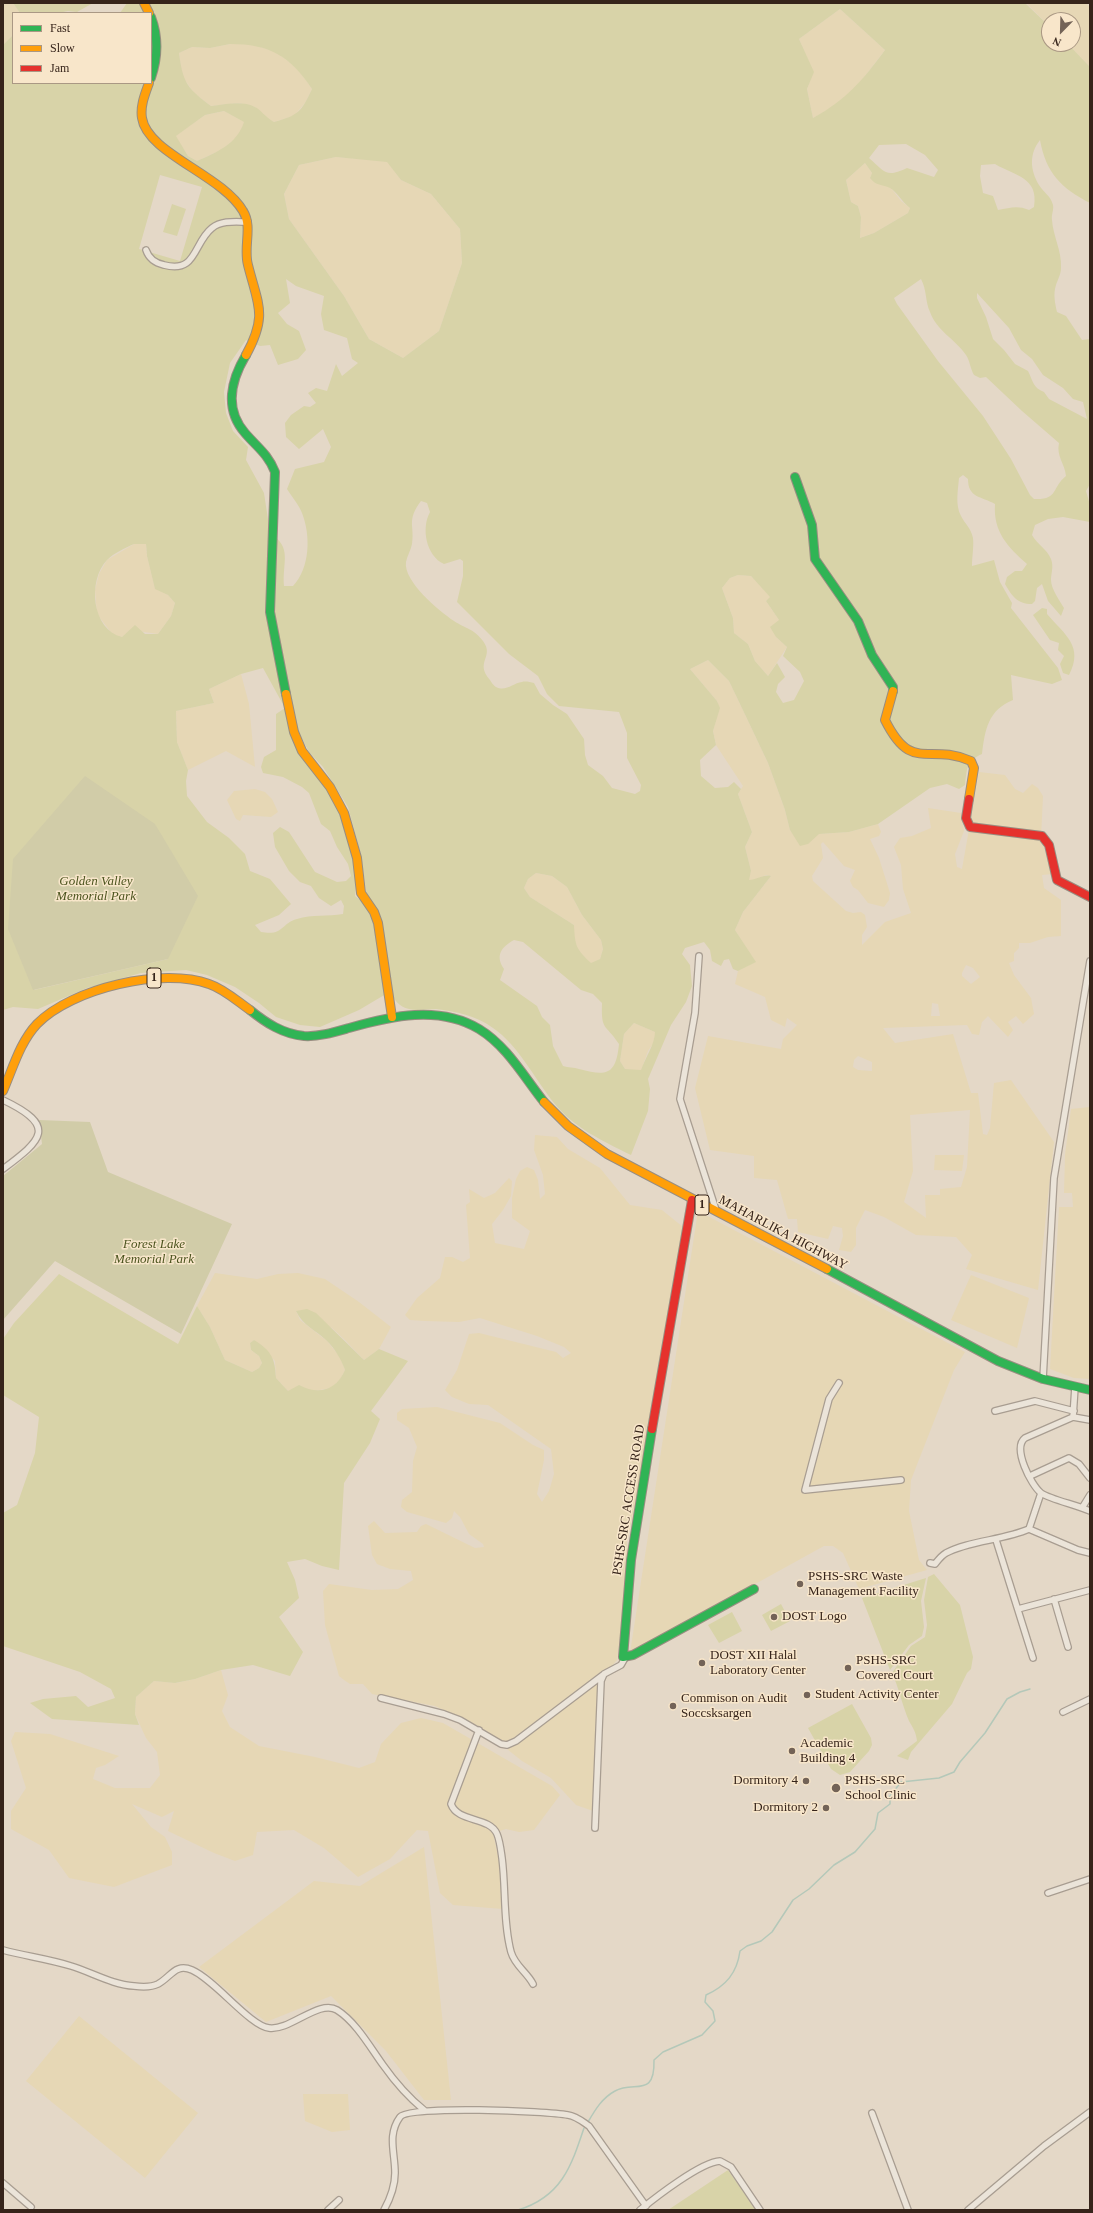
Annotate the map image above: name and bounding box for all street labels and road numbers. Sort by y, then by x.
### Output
road number: 1 [147,968,161,988]
street label: MAHARLIKA HIGHWAY [716,1192,850,1274]
road number: 1 [695,1195,709,1215]
street label: PSHS-SRC ACCESS ROAD [609,1423,649,1577]

